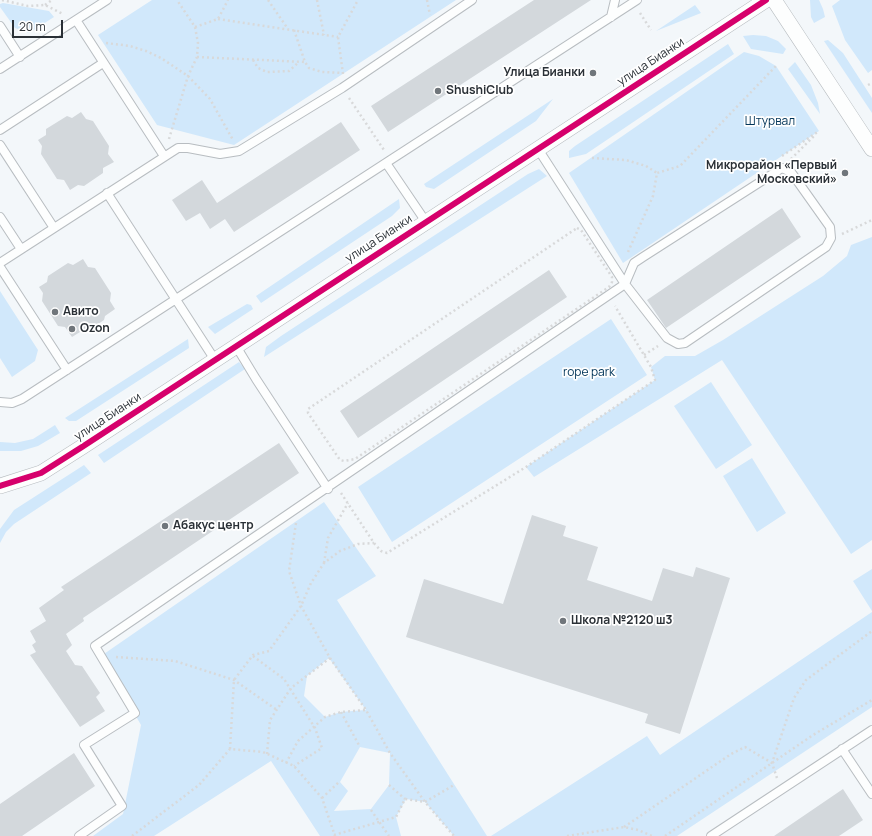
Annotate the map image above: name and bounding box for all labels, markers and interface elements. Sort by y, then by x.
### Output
scale bar [14,12,65,38]
text: 20 m [19,18,46,35]
street label: улица Бианки [615,35,687,89]
place label: Улица Бианки [504,66,585,80]
marker: Улица Бианки [588,68,598,78]
place label: ShushiClub [446,84,513,98]
marker: ShushiClub [433,86,443,96]
park label: Штурвал [745,115,795,129]
place label: Микрорайон «Первый Московский» [706,159,837,187]
marker: Микрорайон «Первый Московский» [840,168,850,178]
street label: улица Бианки [343,212,415,266]
place label: Авито [63,305,99,319]
marker: Авито [50,307,60,317]
place label: Ozon [80,322,110,336]
marker: Ozon [67,324,77,334]
park label: rope park [563,366,615,380]
street label: улица Бианки [72,390,144,444]
place label: Абакус центр [173,519,254,533]
marker: Абакус центр [160,521,170,531]
place label: Школа №2120 ш3 [571,614,673,628]
marker: Школа №2120 ш3 [558,616,568,626]

